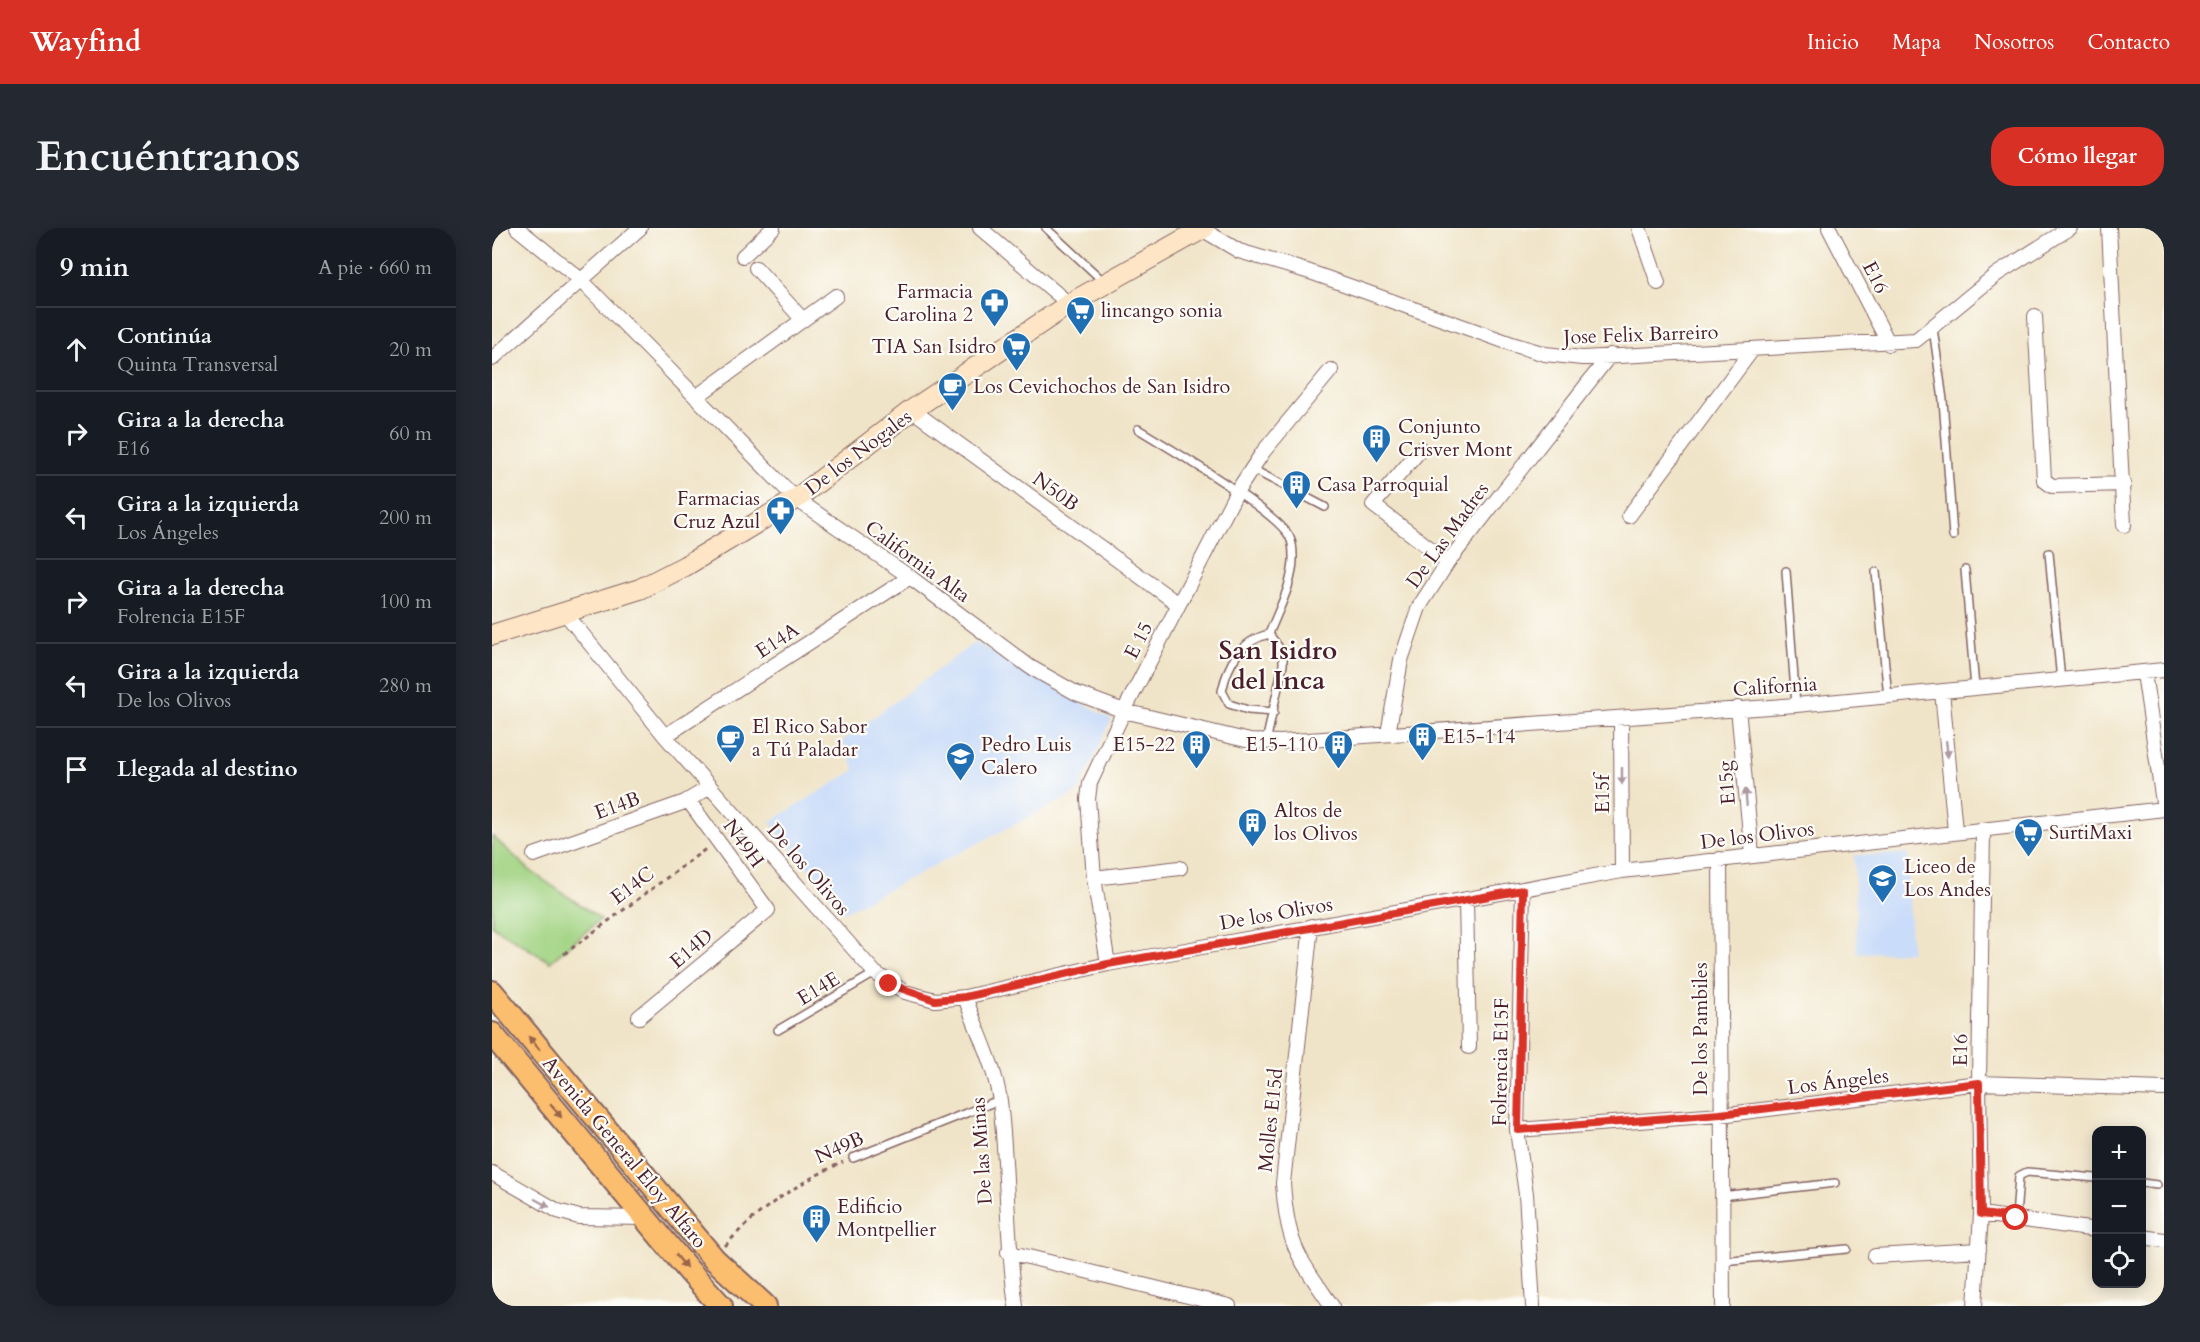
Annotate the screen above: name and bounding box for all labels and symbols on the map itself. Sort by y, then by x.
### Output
street label: E16 [1856,256,1895,298]
place label: Farmacia Carolina 2 [885,278,973,328]
pharmacy icon: Farmacia Carolina 2 [978,286,1010,328]
supermarket icon: lincango sonia [1064,294,1096,336]
place label: lincango sonia [1101,297,1223,324]
street label: Jose Felix Barreiro [1560,318,1719,351]
supermarket icon: TIA San Isidro [1001,330,1033,372]
place label: TIA San Isidro [872,333,996,360]
cafe icon: Los Cevichochos de San Isidro [936,370,968,412]
place label: Los Cevichochos de San Isidro [973,373,1231,400]
street label: De los Nogales [799,403,917,501]
place label: Conjunto Crisver Mont [1398,413,1513,463]
building icon: Conjunto Crisver Mont [1361,422,1393,464]
street label: N50B [1027,465,1084,517]
building icon: Casa Parroquial [1280,468,1312,510]
place label: Casa Parroquial [1317,471,1449,498]
street label: De Las Madres [1400,477,1495,594]
place label: Farmacias Cruz Azul [673,485,760,535]
pharmacy icon: Farmacias Cruz Azul [765,494,797,536]
street label: California Alta [860,514,976,609]
street label: E14A [750,616,805,665]
street label: E 15 [1118,617,1159,663]
district label: San Isidro del Inca [1219,633,1337,698]
street label: California [1732,670,1818,703]
place label: El Rico Sabor a Tú Paladar [752,713,868,763]
building icon: E15-114 [1406,720,1438,762]
cafe icon: El Rico Sabor a Tú Paladar [715,722,747,764]
place label: E15-114 [1443,723,1515,750]
building icon: E15-22 [1180,728,1212,770]
building icon: E15-110 [1323,728,1355,770]
place label: Pedro Luis Calero [981,731,1071,781]
place label: E15-22 [1113,731,1175,758]
place label: E15-110 [1246,731,1318,758]
school or university icon: Pedro Luis Calero [944,740,976,782]
one-way arrow [1942,740,1952,759]
street label: E15g [1711,759,1742,806]
one-way arrow [1617,767,1627,786]
street label: E15f [1589,772,1616,813]
street label: E14B [591,785,644,826]
one-way arrow [1741,787,1751,806]
place label: Altos de los Olivos [1274,797,1358,847]
building icon: Altos de los Olivos [1237,806,1269,848]
street label: N49H [717,813,771,873]
street label: De los Olivos [1699,815,1815,856]
supermarket icon: SurtiMaxi [2012,816,2044,858]
street label: De los Olivos [761,817,856,921]
place label: SurtiMaxi [2049,819,2133,846]
place label: Liceo de Los Andes [1904,853,1991,903]
street label: E14C [605,860,660,911]
school or university icon: Liceo de Los Andes [1867,862,1899,904]
street label: De los Olivos [1217,890,1335,937]
street label: E14D [664,922,719,975]
street label: De los Pambiles [1687,962,1714,1096]
street label: E14E [792,965,845,1012]
route end [875,970,901,996]
street label: Folrencia E15F [1486,998,1515,1126]
street label: E16 [1947,1033,1974,1067]
one-way arrow [528,1036,541,1051]
street label: Avenida General Eloy Alfaro [536,1050,713,1254]
street label: Los Ángeles [1786,1062,1890,1101]
street label: Molles E15d [1252,1066,1289,1173]
street label: De las Minas [964,1096,999,1206]
one-way arrow [550,1103,563,1119]
street label: N49B [810,1125,868,1170]
place label: Edificio Montpellier [837,1193,937,1243]
one-way arrow [534,1198,551,1208]
building icon: Edificio Montpellier [800,1202,832,1244]
route start [2002,1204,2028,1230]
one-way arrow [674,1253,687,1269]

